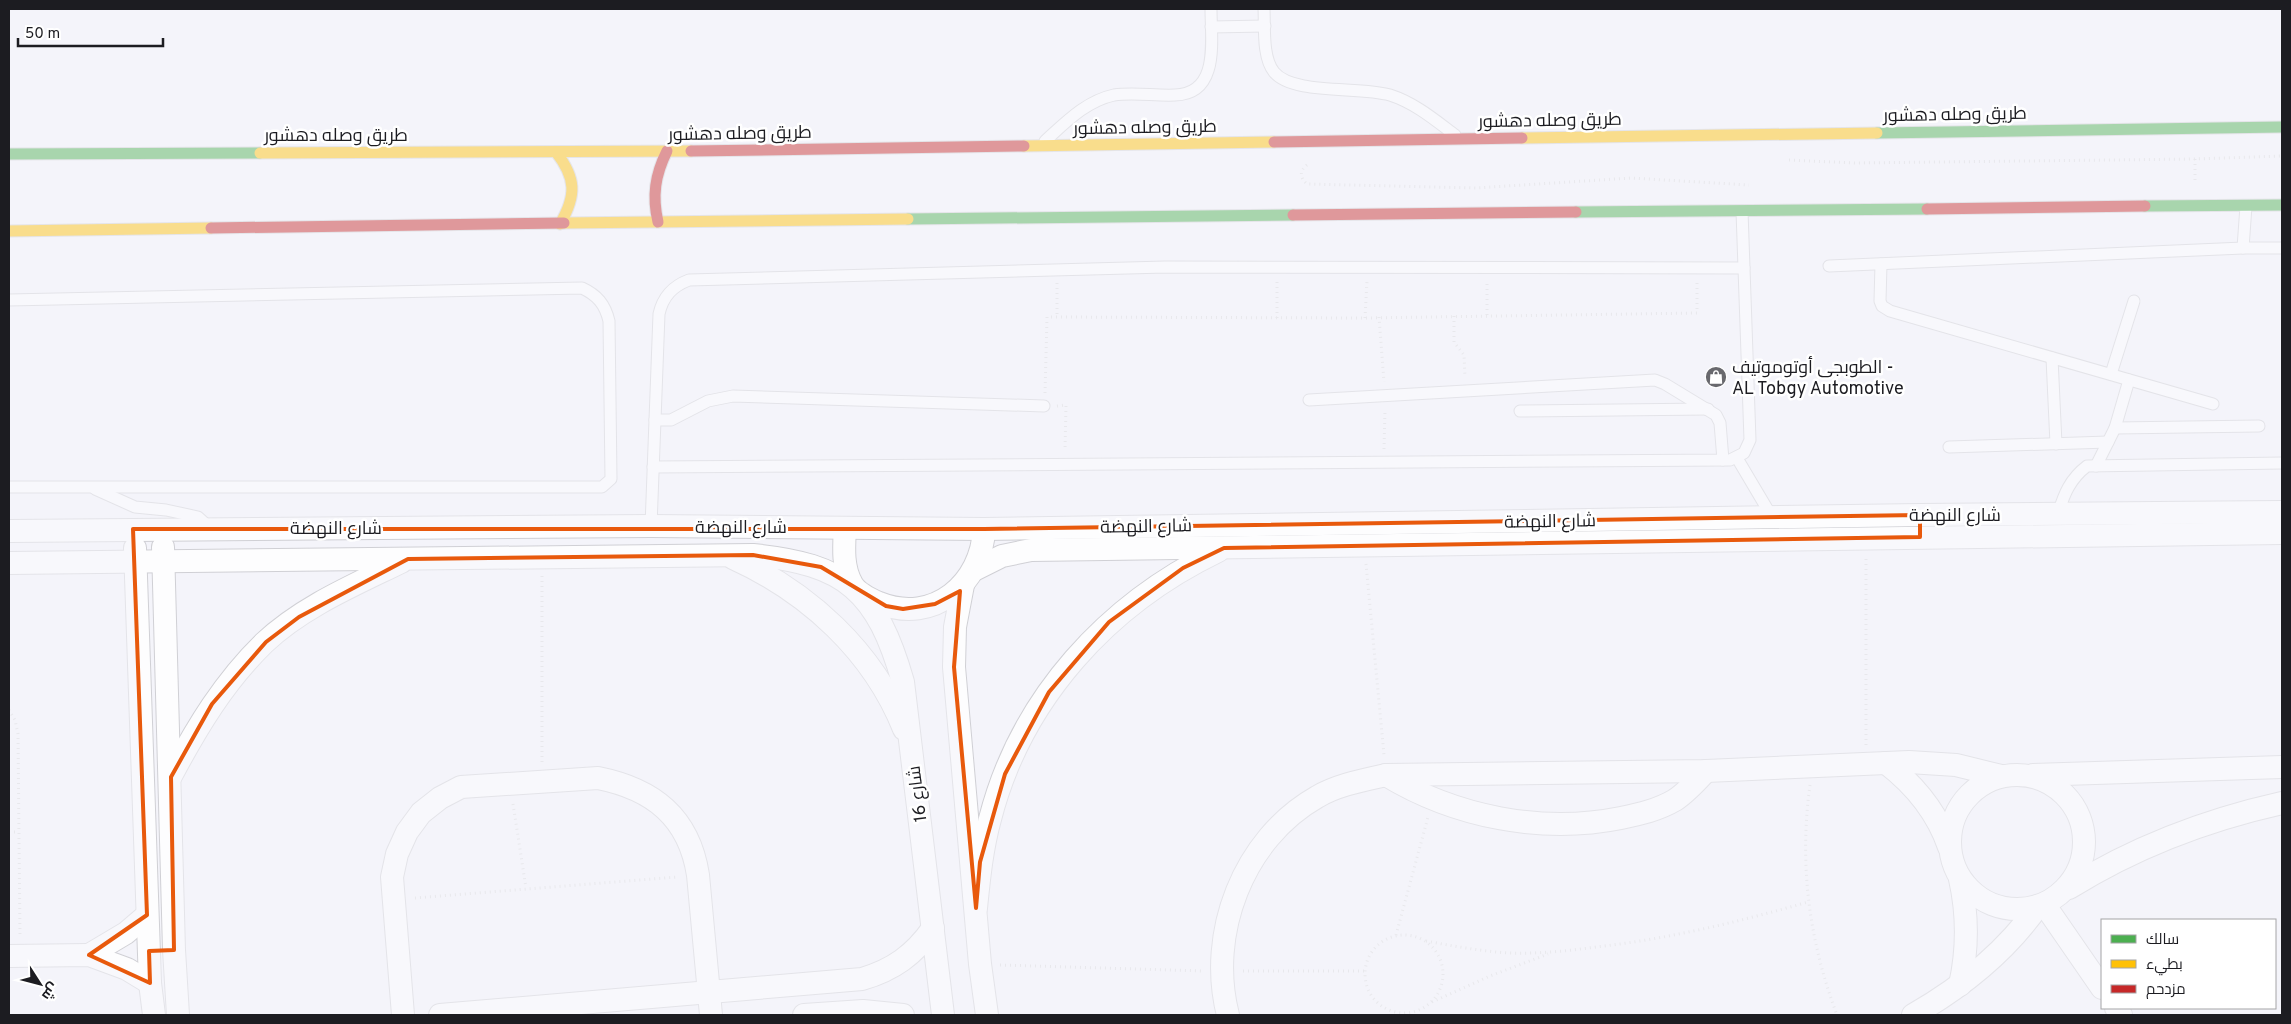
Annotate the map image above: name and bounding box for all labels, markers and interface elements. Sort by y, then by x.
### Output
scale bar [18,15,162,47]
text: 50 m [25,25,60,44]
street label: طريق وصله دهشور [1882,103,2027,128]
street label: طريق وصله دهشور [1477,109,1622,134]
street label: طريق وصله دهشور [1072,116,1217,141]
street label: طريق وصله دهشور [667,122,812,147]
street label: طريق وصله دهشور [263,125,408,148]
place label: الطوبجى أوتوموتيف - AL Tobgy Automotive [1732,356,1904,401]
shop icon: الطوبجى أوتوموتيف - AL Tobgy Automotive [1704,365,1728,389]
street label: شارع النهضة [1909,505,2001,528]
street label: شارع النهضة [1504,510,1596,535]
street label: شارع النهضة [1100,515,1192,540]
street label: شارع النهضة [695,517,787,540]
street label: شارع النهضة [290,518,382,541]
street label: شارع 16 [904,764,933,823]
legend [2101,919,2276,1009]
text: سالك [2146,931,2179,950]
text: بطيء [2146,956,2183,976]
north arrow [15,959,65,1009]
text: ش [37,978,62,1004]
text: مزدحم [2146,981,2186,1000]

